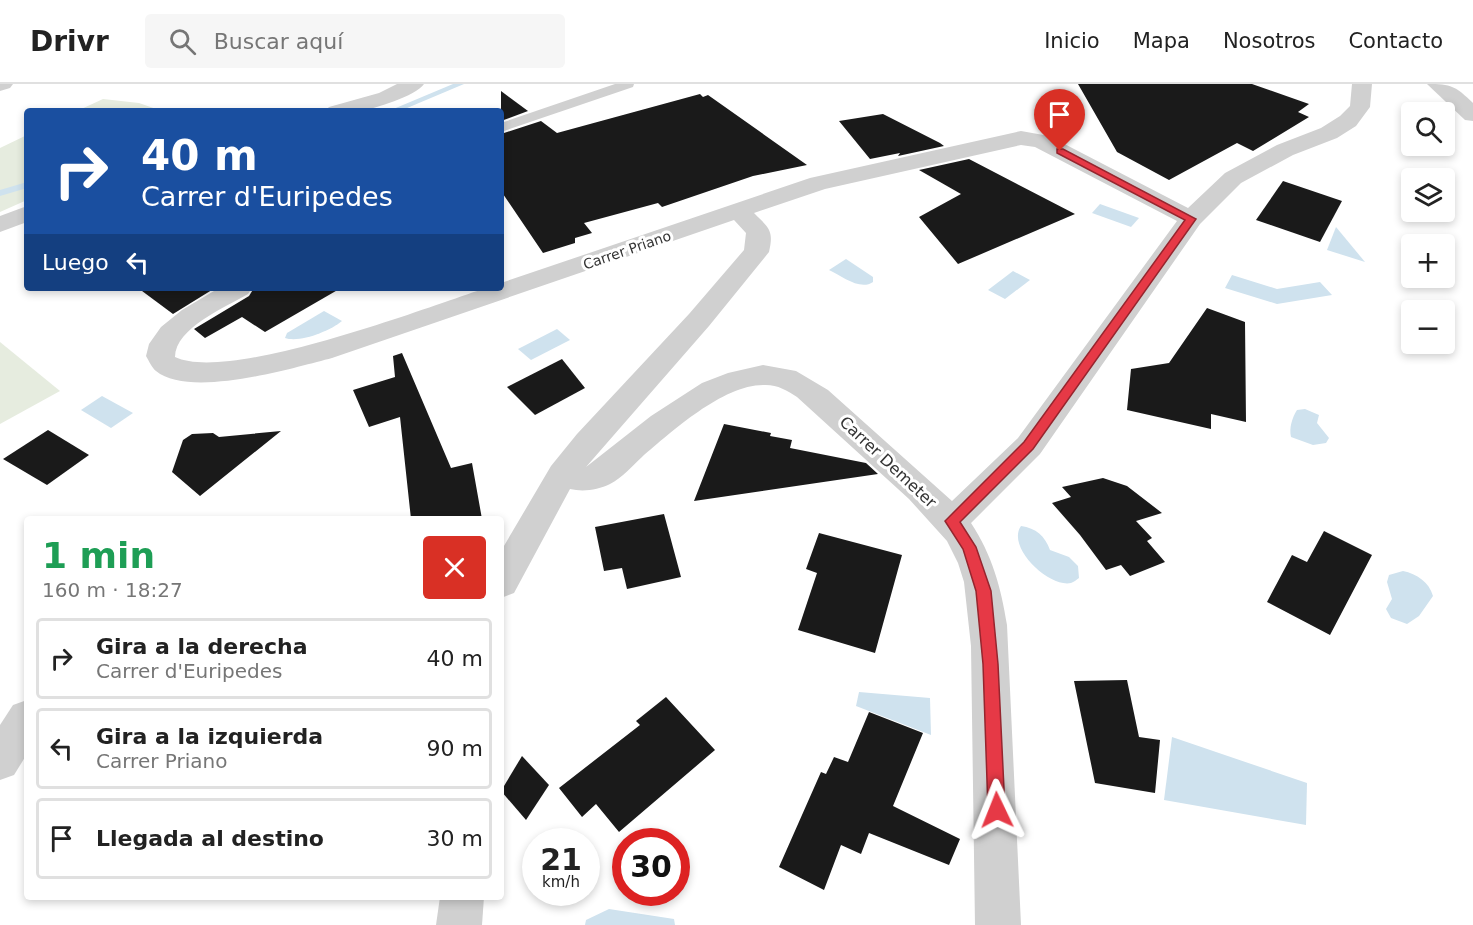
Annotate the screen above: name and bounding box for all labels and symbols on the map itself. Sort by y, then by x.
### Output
pin [1034,89,1085,151]
street label: Carrer Priano [581,227,673,273]
street label: Carrer Demeter [836,412,941,512]
position arrow [965,778,1029,842]
speed limit sign: 30 [612,828,690,906]

